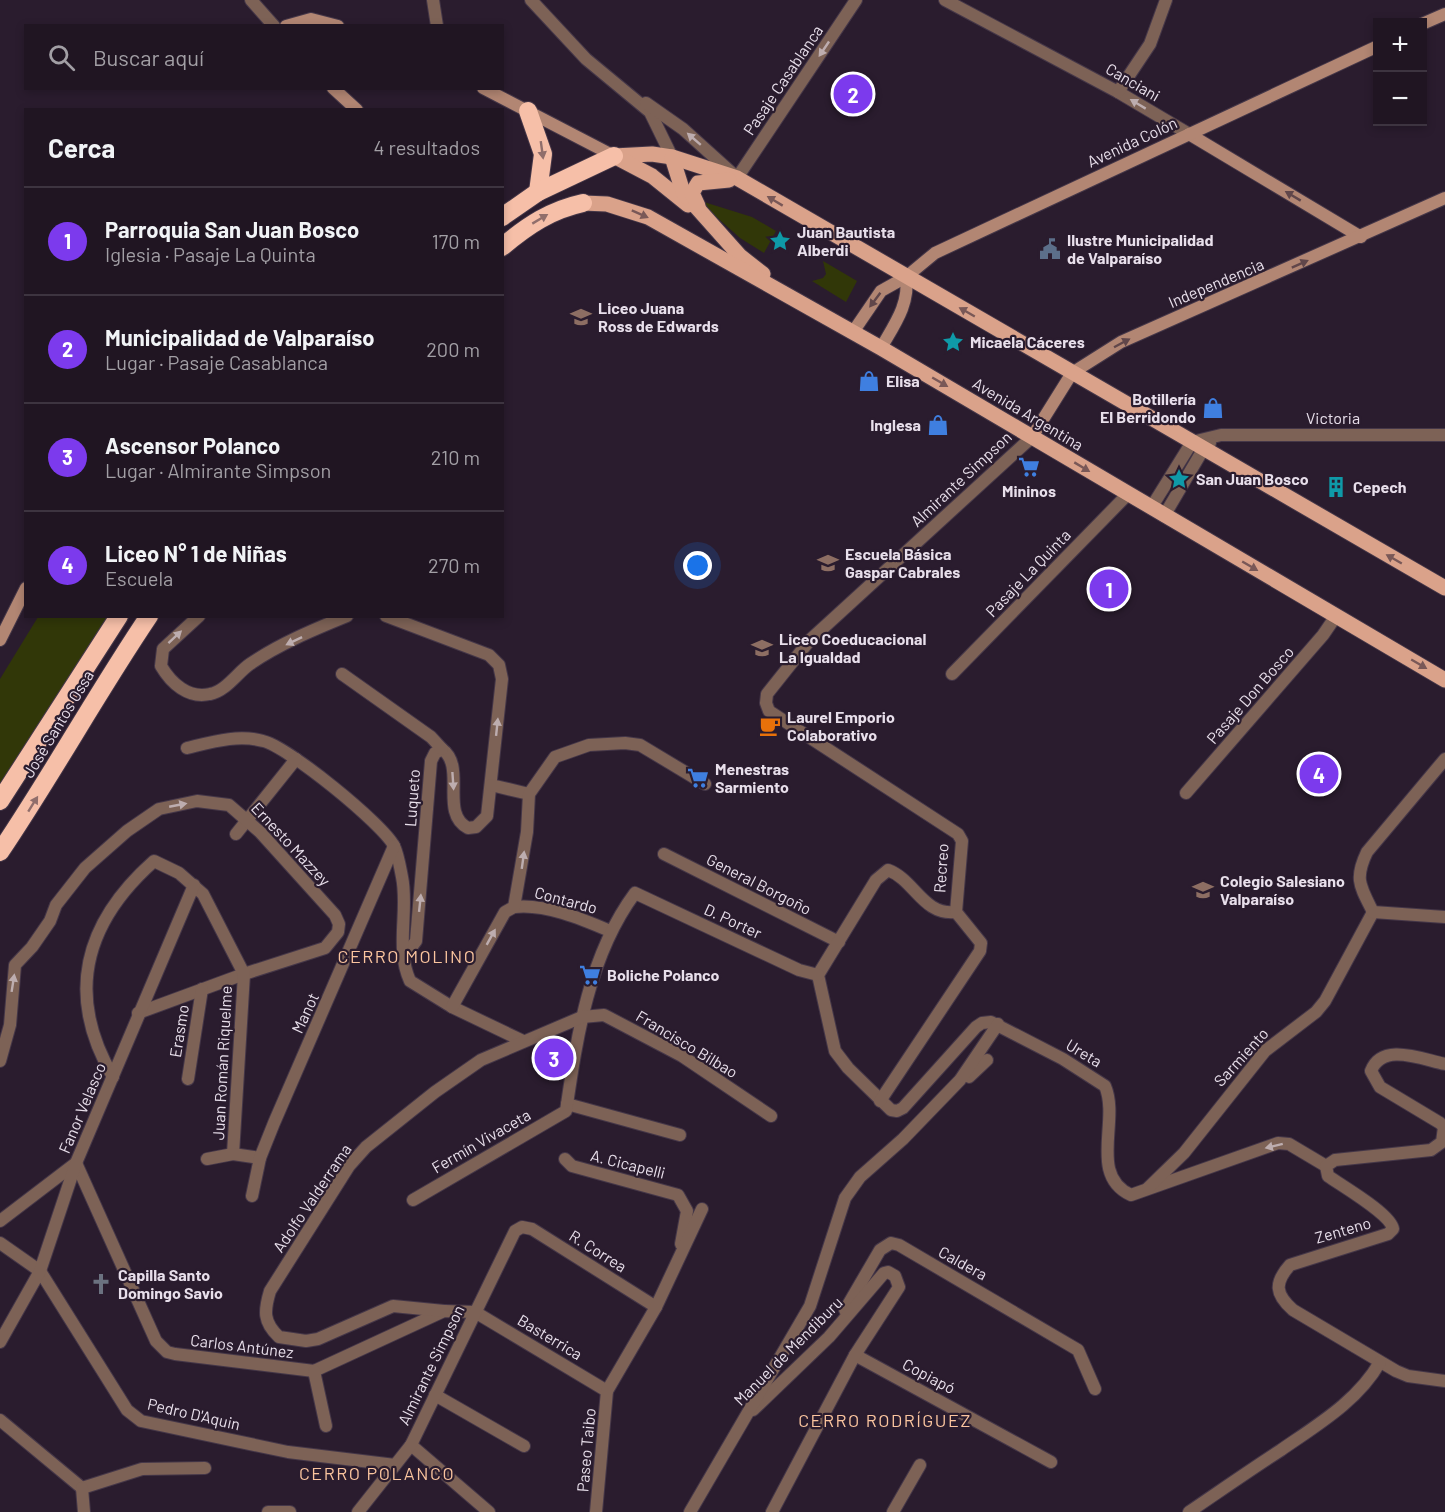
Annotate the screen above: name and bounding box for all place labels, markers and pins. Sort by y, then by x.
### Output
pin: 2 [834,72,872,116]
place label: Juan Bautista Alberdi [797,222,895,259]
place icon: Juan Bautista Alberdi [768,229,792,253]
place label: Ilustre Municipalidad de Valparaíso [1067,230,1214,267]
public building icon: Ilustre Municipalidad de Valparaíso [1038,237,1062,261]
place label: Liceo Juana Ross de Edwards [598,298,719,335]
school or university icon: Liceo Juana Ross de Edwards [569,305,593,329]
place icon: Micaela Cáceres [941,330,965,354]
place label: Micaela Cáceres [970,332,1085,351]
shop icon: Elisa [857,369,881,393]
place label: Elisa [886,371,920,390]
place label: Botillería El Berridondo [1100,389,1196,426]
shop icon: Botillería El Berridondo [1201,396,1225,420]
shop icon: Inglesa [926,413,950,437]
place label: Inglesa [870,415,921,434]
supermarket icon: Mininos [1017,455,1041,479]
place icon: San Juan Bosco [1167,467,1191,491]
place label: San Juan Bosco [1196,469,1309,488]
building icon: Cepech [1324,475,1348,499]
place label: Cepech [1353,477,1407,496]
place label: Mininos [1002,481,1056,500]
place label: Escuela Básica Gaspar Cabrales [845,544,960,581]
school or university icon: Escuela Básica Gaspar Cabrales [816,551,840,575]
pin: 1 [1090,566,1128,612]
place label: Liceo Coeducacional La Igualdad [779,629,927,666]
school or university icon: Liceo Coeducacional La Igualdad [750,636,774,660]
place label: Laurel Emporio Colaborativo [787,707,895,744]
cafe icon: Laurel Emporio Colaborativo [758,714,782,738]
pin: 4 [1300,752,1338,796]
place label: Menestras Sarmiento [715,759,789,796]
supermarket icon: Menestras Sarmiento [686,766,710,790]
place label: Colegio Salesiano Valparaíso [1220,871,1345,908]
school or university icon: Colegio Salesiano Valparaíso [1191,878,1215,902]
supermarket icon: Boliche Polanco [578,963,602,987]
place label: Boliche Polanco [607,965,720,984]
pin: 3 [534,1036,574,1080]
place label: Capilla Santo Domingo Savio [118,1265,223,1302]
church icon: Capilla Santo Domingo Savio [89,1272,113,1296]

